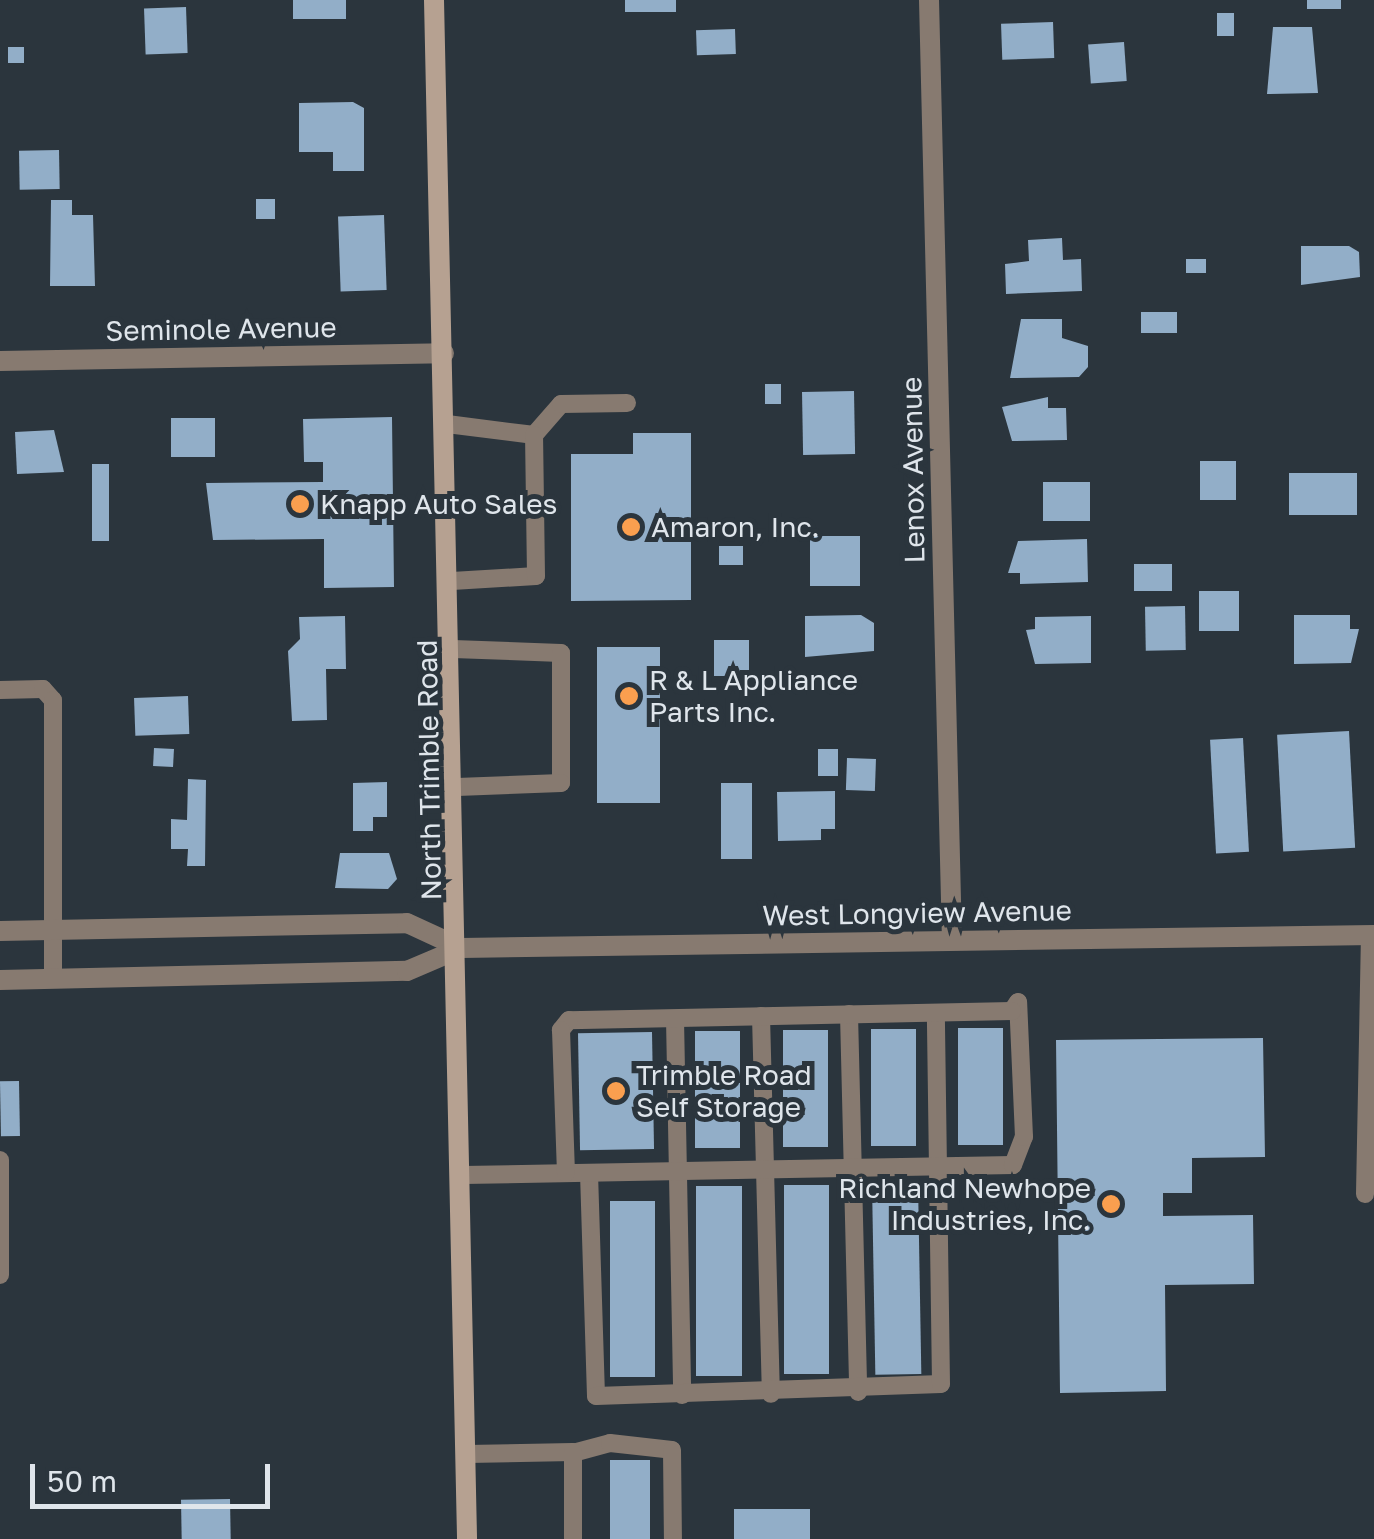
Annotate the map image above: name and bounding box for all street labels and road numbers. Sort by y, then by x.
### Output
street label: Seminole Avenue [105,310,337,348]
street label: Lenox Avenue [895,376,931,564]
street label: North Trimble Road [410,639,448,901]
street label: West Longview Avenue [762,894,1072,932]

